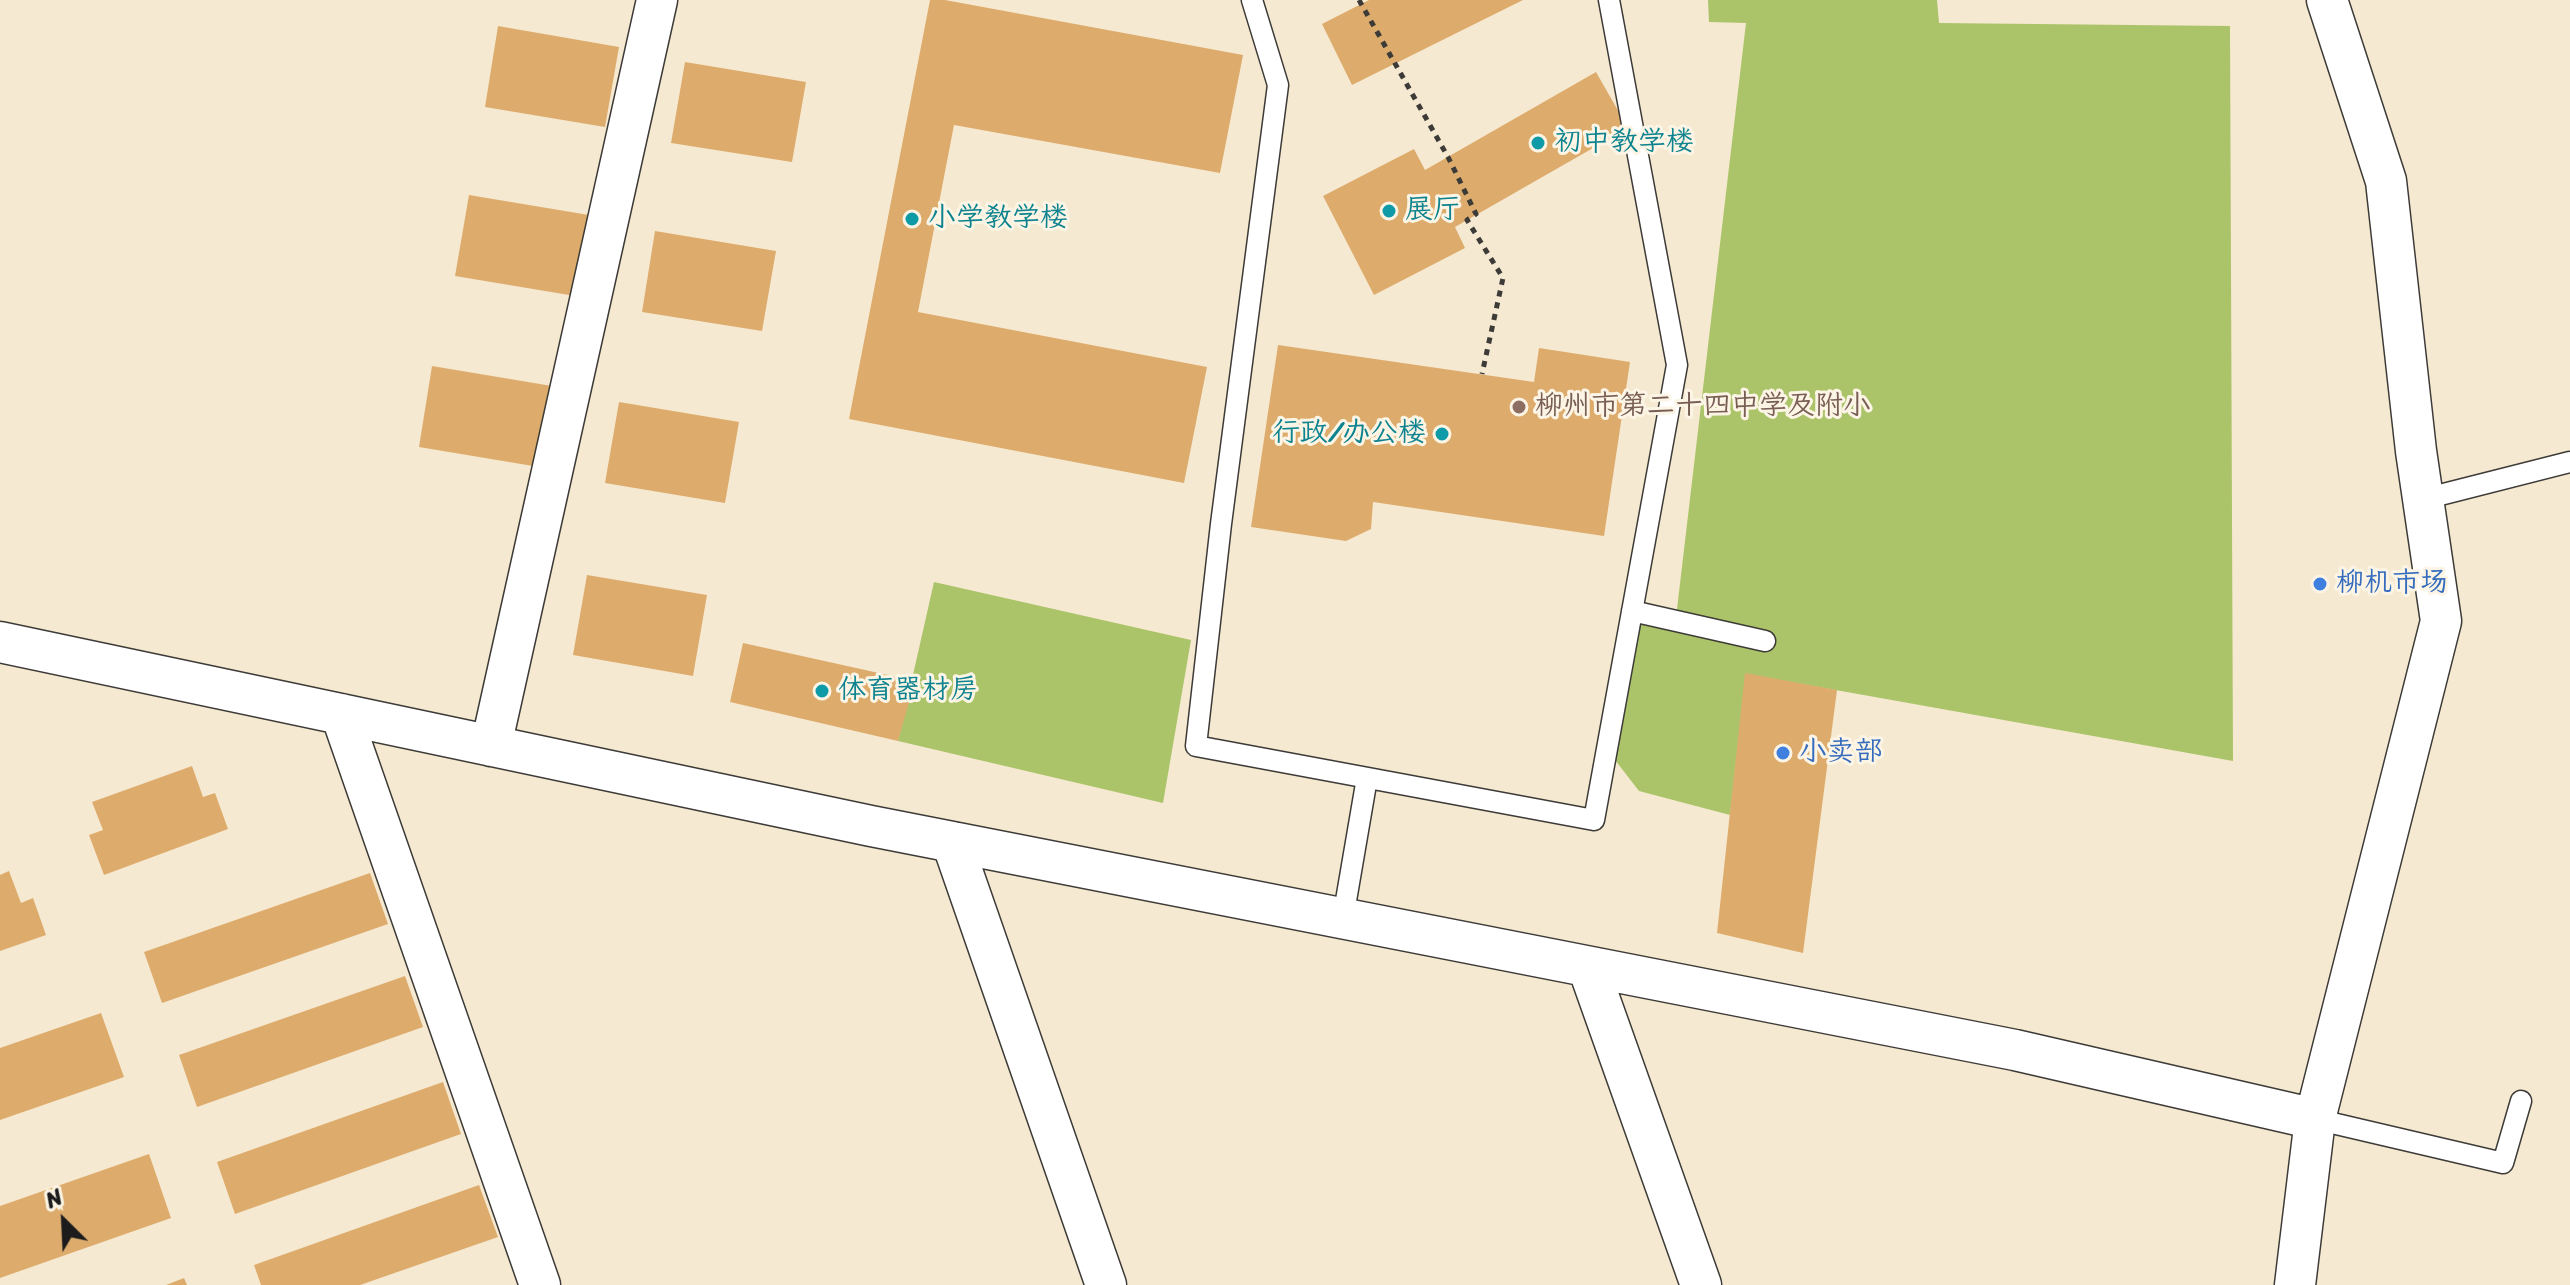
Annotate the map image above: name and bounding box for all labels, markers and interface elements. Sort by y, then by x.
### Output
place label: 初中教学楼 [1554,126,1694,160]
marker: 初中教学楼 [1529,134,1547,152]
place label: 展厅 [1405,194,1461,228]
place label: 小学教学楼 [928,202,1068,236]
marker: 展厅 [1380,202,1398,220]
marker: 小学教学楼 [903,210,921,228]
place label: 柳州市第二十四中学及附小 [1535,390,1871,424]
marker: 柳州市第二十四中学及附小 [1510,398,1528,416]
place label: 行政/办公楼 [1272,417,1426,451]
marker: 行政/办公楼 [1433,425,1451,443]
place label: 柳机市场 [2336,567,2448,601]
marker: 柳机市场 [2311,575,2329,593]
place label: 体育器材房 [838,674,978,708]
marker: 体育器材房 [813,682,831,700]
place label: 小卖部 [1799,736,1883,770]
marker: 小卖部 [1774,744,1792,762]
text: N [39,1178,69,1220]
north arrow [24,1181,104,1261]

